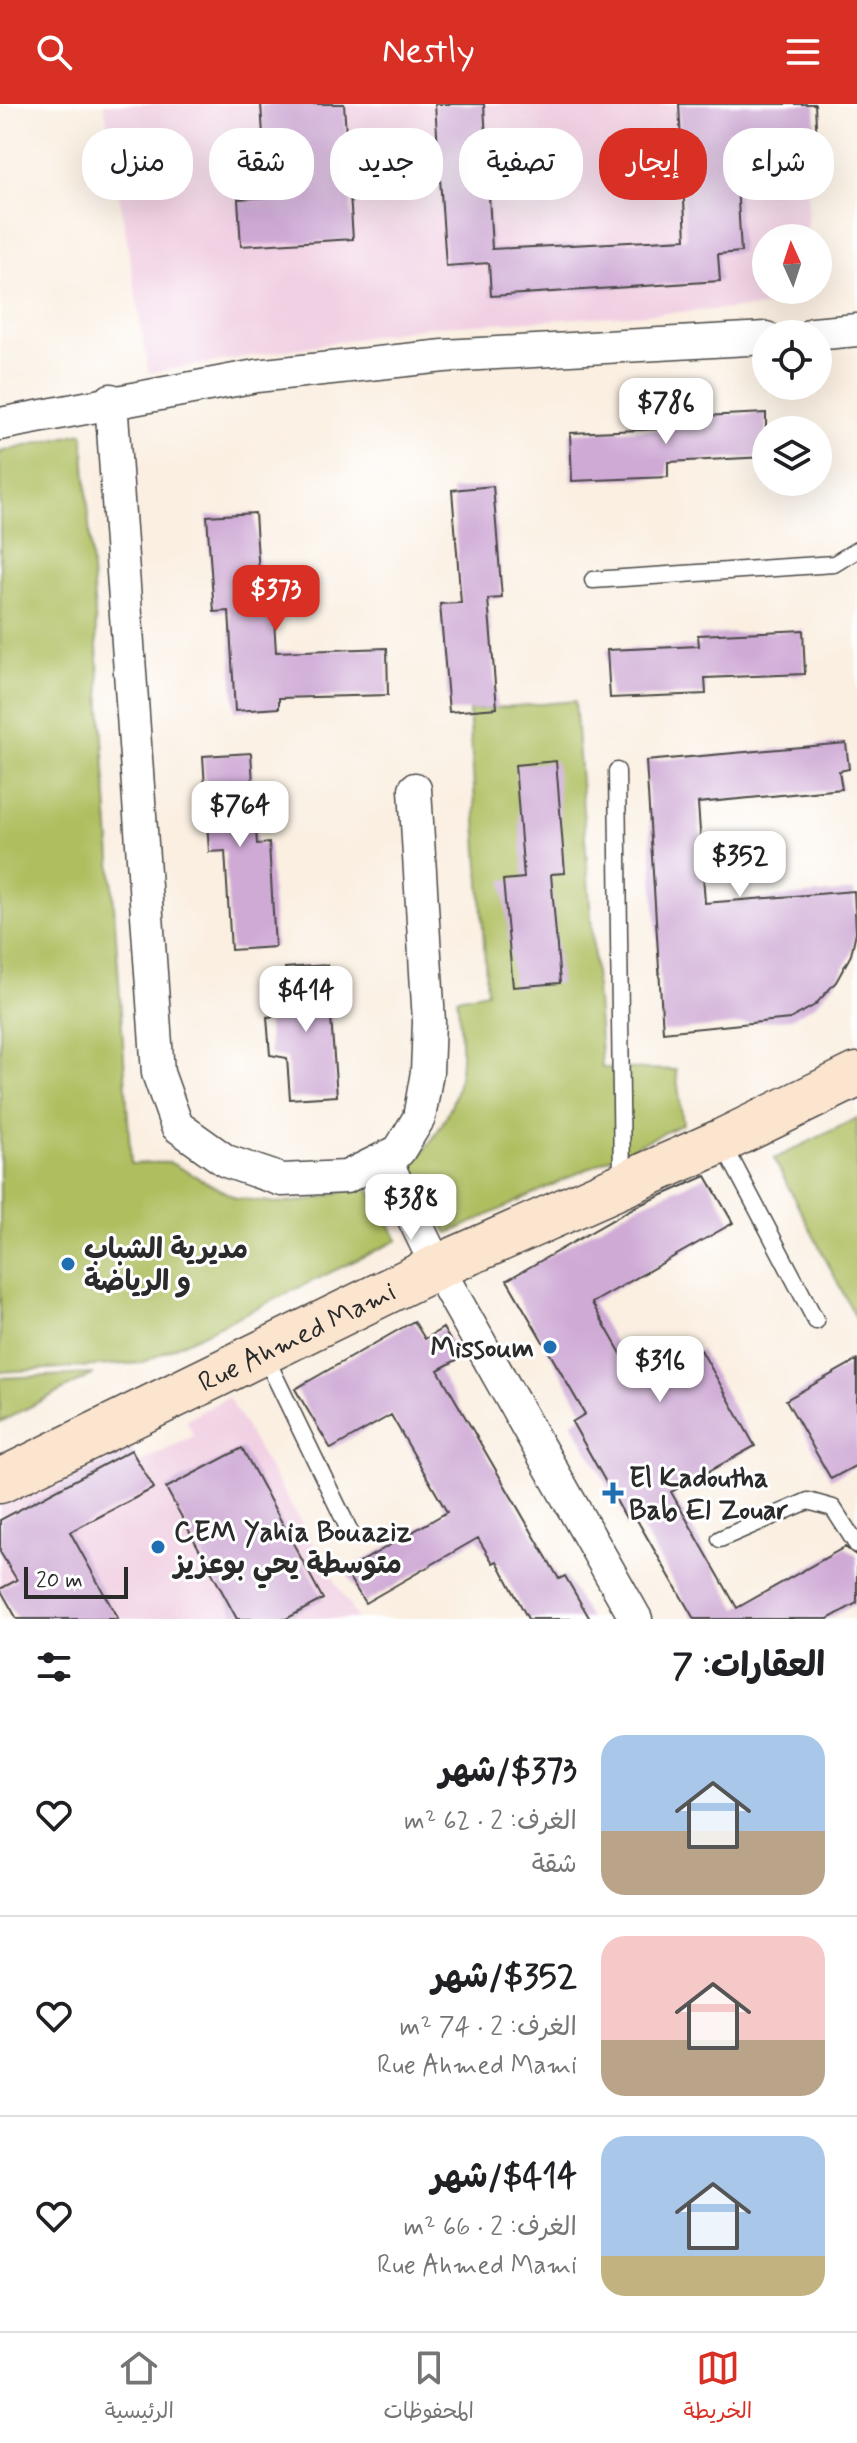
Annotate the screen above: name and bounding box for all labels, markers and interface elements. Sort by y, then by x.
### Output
text: Nestly [382,29,475,76]
icon: search [32,30,76,74]
icon: menu [781,30,825,74]
chip: منزل [82,128,193,200]
chip: شقة [209,128,314,200]
chip: جديد [330,128,443,200]
chip: تصفية [459,128,583,200]
chip: إيجار [599,128,707,200]
chip: شراء [723,128,834,200]
north arrow [752,224,832,304]
map controls [752,224,832,496]
button: locate [752,320,832,400]
pin: $786 [619,378,713,446]
text: $786 [637,387,695,421]
button: layers [752,416,832,496]
pin: $373 [229,565,323,633]
text: $373 [251,574,301,608]
pin: $764 [193,781,287,849]
text: $764 [210,790,270,824]
pin: $352 [693,831,787,899]
text: $352 [712,840,768,874]
pin: $414 [259,966,353,1034]
text: $414 [278,975,334,1009]
pin: $388 [364,1174,458,1242]
text: $388 [383,1183,439,1217]
place label: مديرية الشباب و الرياضة [84,1232,248,1301]
marker: مديرية الشباب و الرياضة [59,1255,77,1273]
street label: Rue Ahmed Mami [193,1274,402,1402]
place label: Missoum [430,1331,534,1368]
pin: $316 [613,1336,707,1404]
marker: Missoum [541,1338,559,1356]
text: $316 [635,1345,685,1379]
place label: El Kadoutha Bab El Zouar [629,1461,788,1530]
marker: El Kadoutha Bab El Zouar [604,1484,622,1502]
place label: CEM Yahia Bouaziz متوسطة يحي بوعزيز [171,1515,412,1589]
marker: CEM Yahia Bouaziz متوسطة يحي بوعزيز [149,1538,167,1556]
scale bar [24,1563,128,1599]
text: 20 m [36,1567,83,1595]
text: العقارات: 7 [672,1644,825,1689]
icon: filters [32,1645,76,1689]
text: $373/شهر [439,1749,577,1794]
icon: home [665,1767,761,1863]
icon: heart [32,1793,76,1837]
text: الغرف: 2 · 62 m² [404,1805,577,1839]
text: شقة [532,1848,577,1882]
text: $352/شهر [432,1955,577,2000]
icon: home [665,1968,761,2064]
icon: heart [32,1994,76,2038]
text: الغرف: 2 · 74 m² [400,2011,577,2045]
text: Rue Ahmed Mami [377,2049,577,2083]
text: $414/شهر [431,2155,577,2200]
icon: home [665,2168,761,2264]
icon: heart [32,2194,76,2238]
text: الغرف: 2 · 66 m² [403,2211,577,2245]
text: Rue Ahmed Mami [377,2249,577,2283]
tab: الرئيسية [105,2346,174,2430]
tab: المحفوظات [383,2346,474,2430]
tab: الخريطة [684,2346,752,2430]

